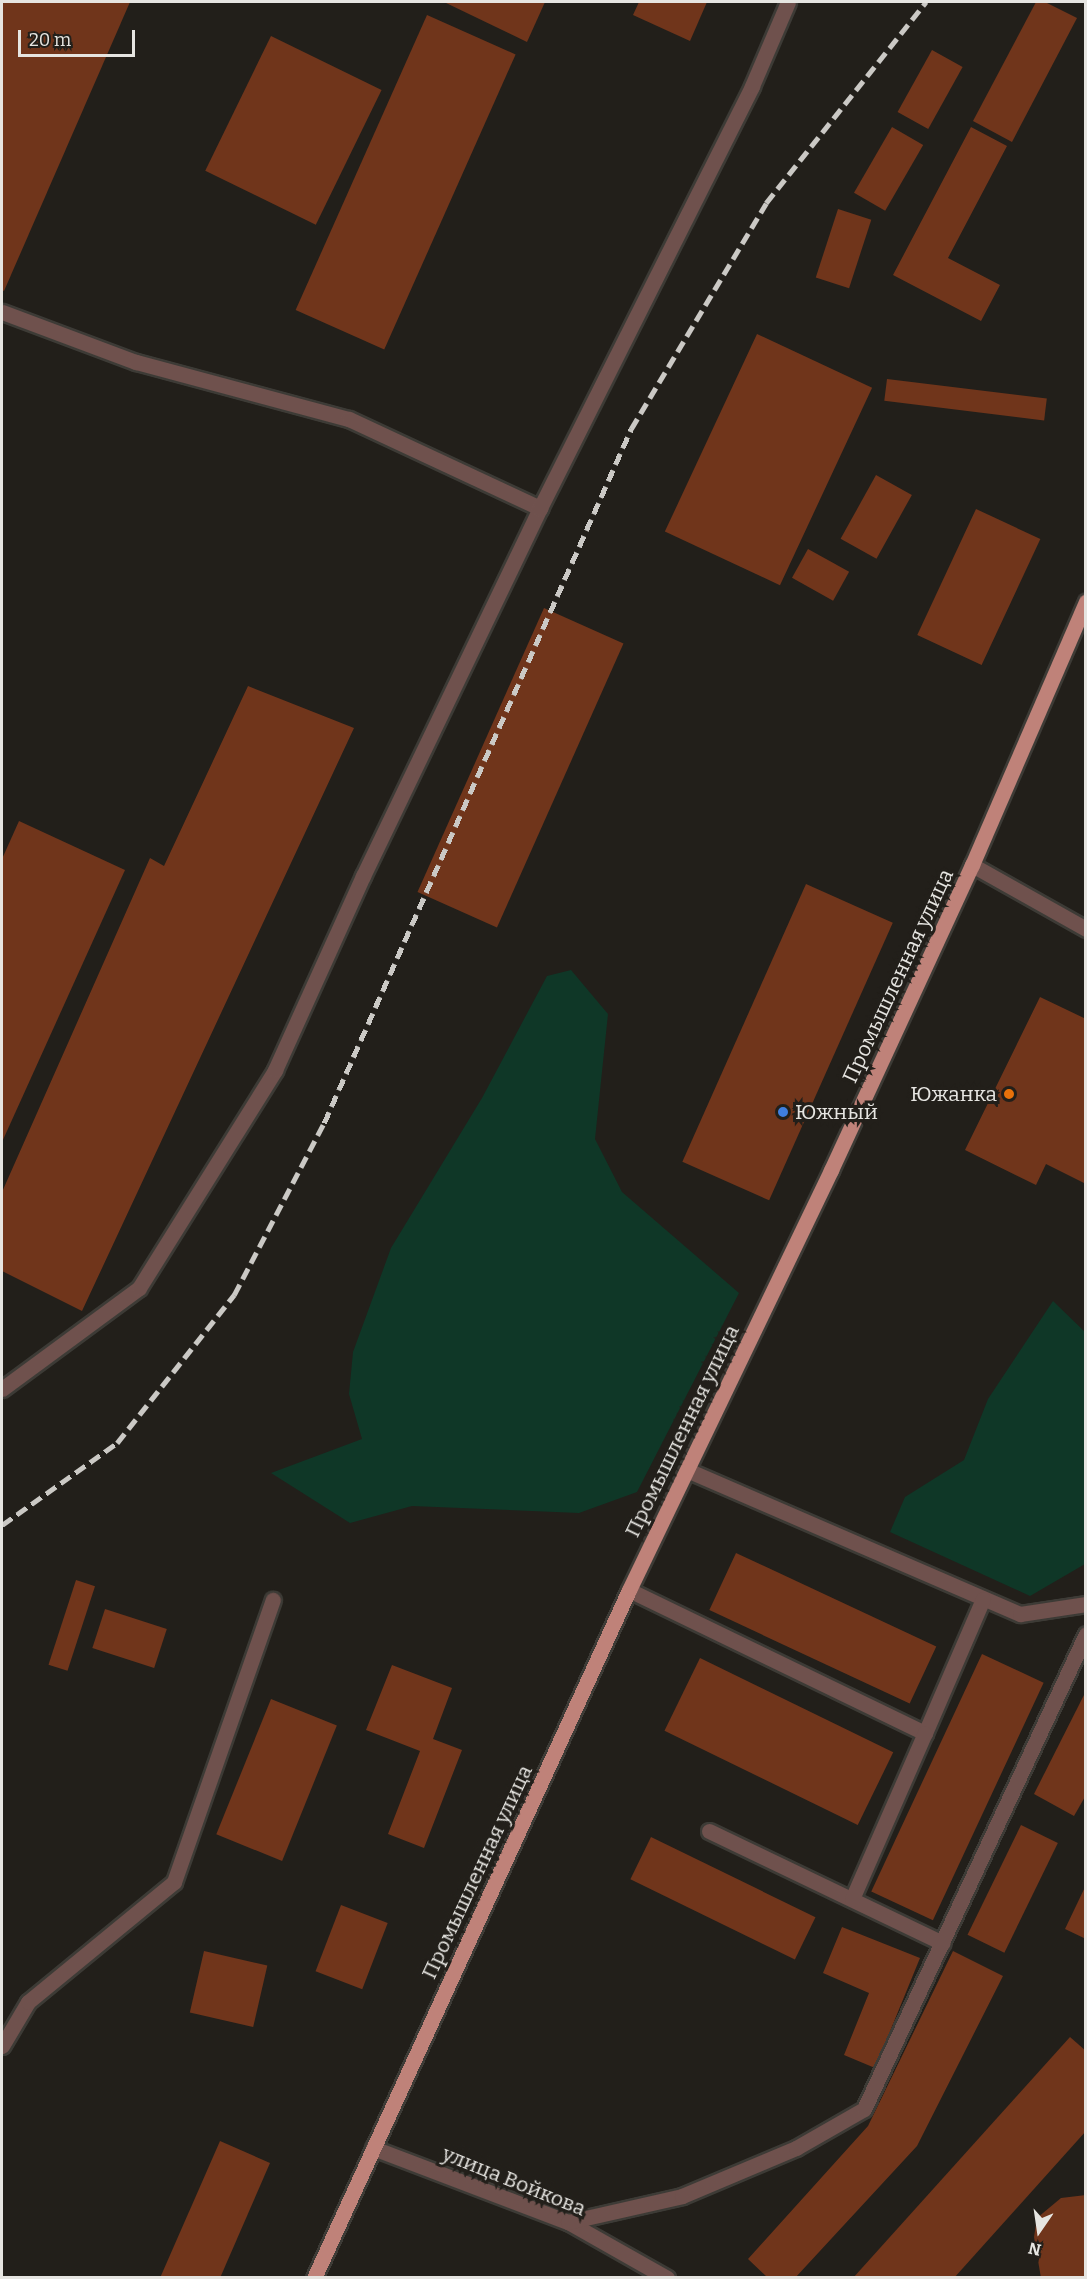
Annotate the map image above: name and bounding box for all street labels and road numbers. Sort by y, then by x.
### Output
street label: Промышленная улица [837,865,959,1087]
street label: Промышленная улица [620,1321,744,1541]
street label: Промышленная улица [416,1761,538,1983]
street label: улица Войкова [439,2141,589,2221]

